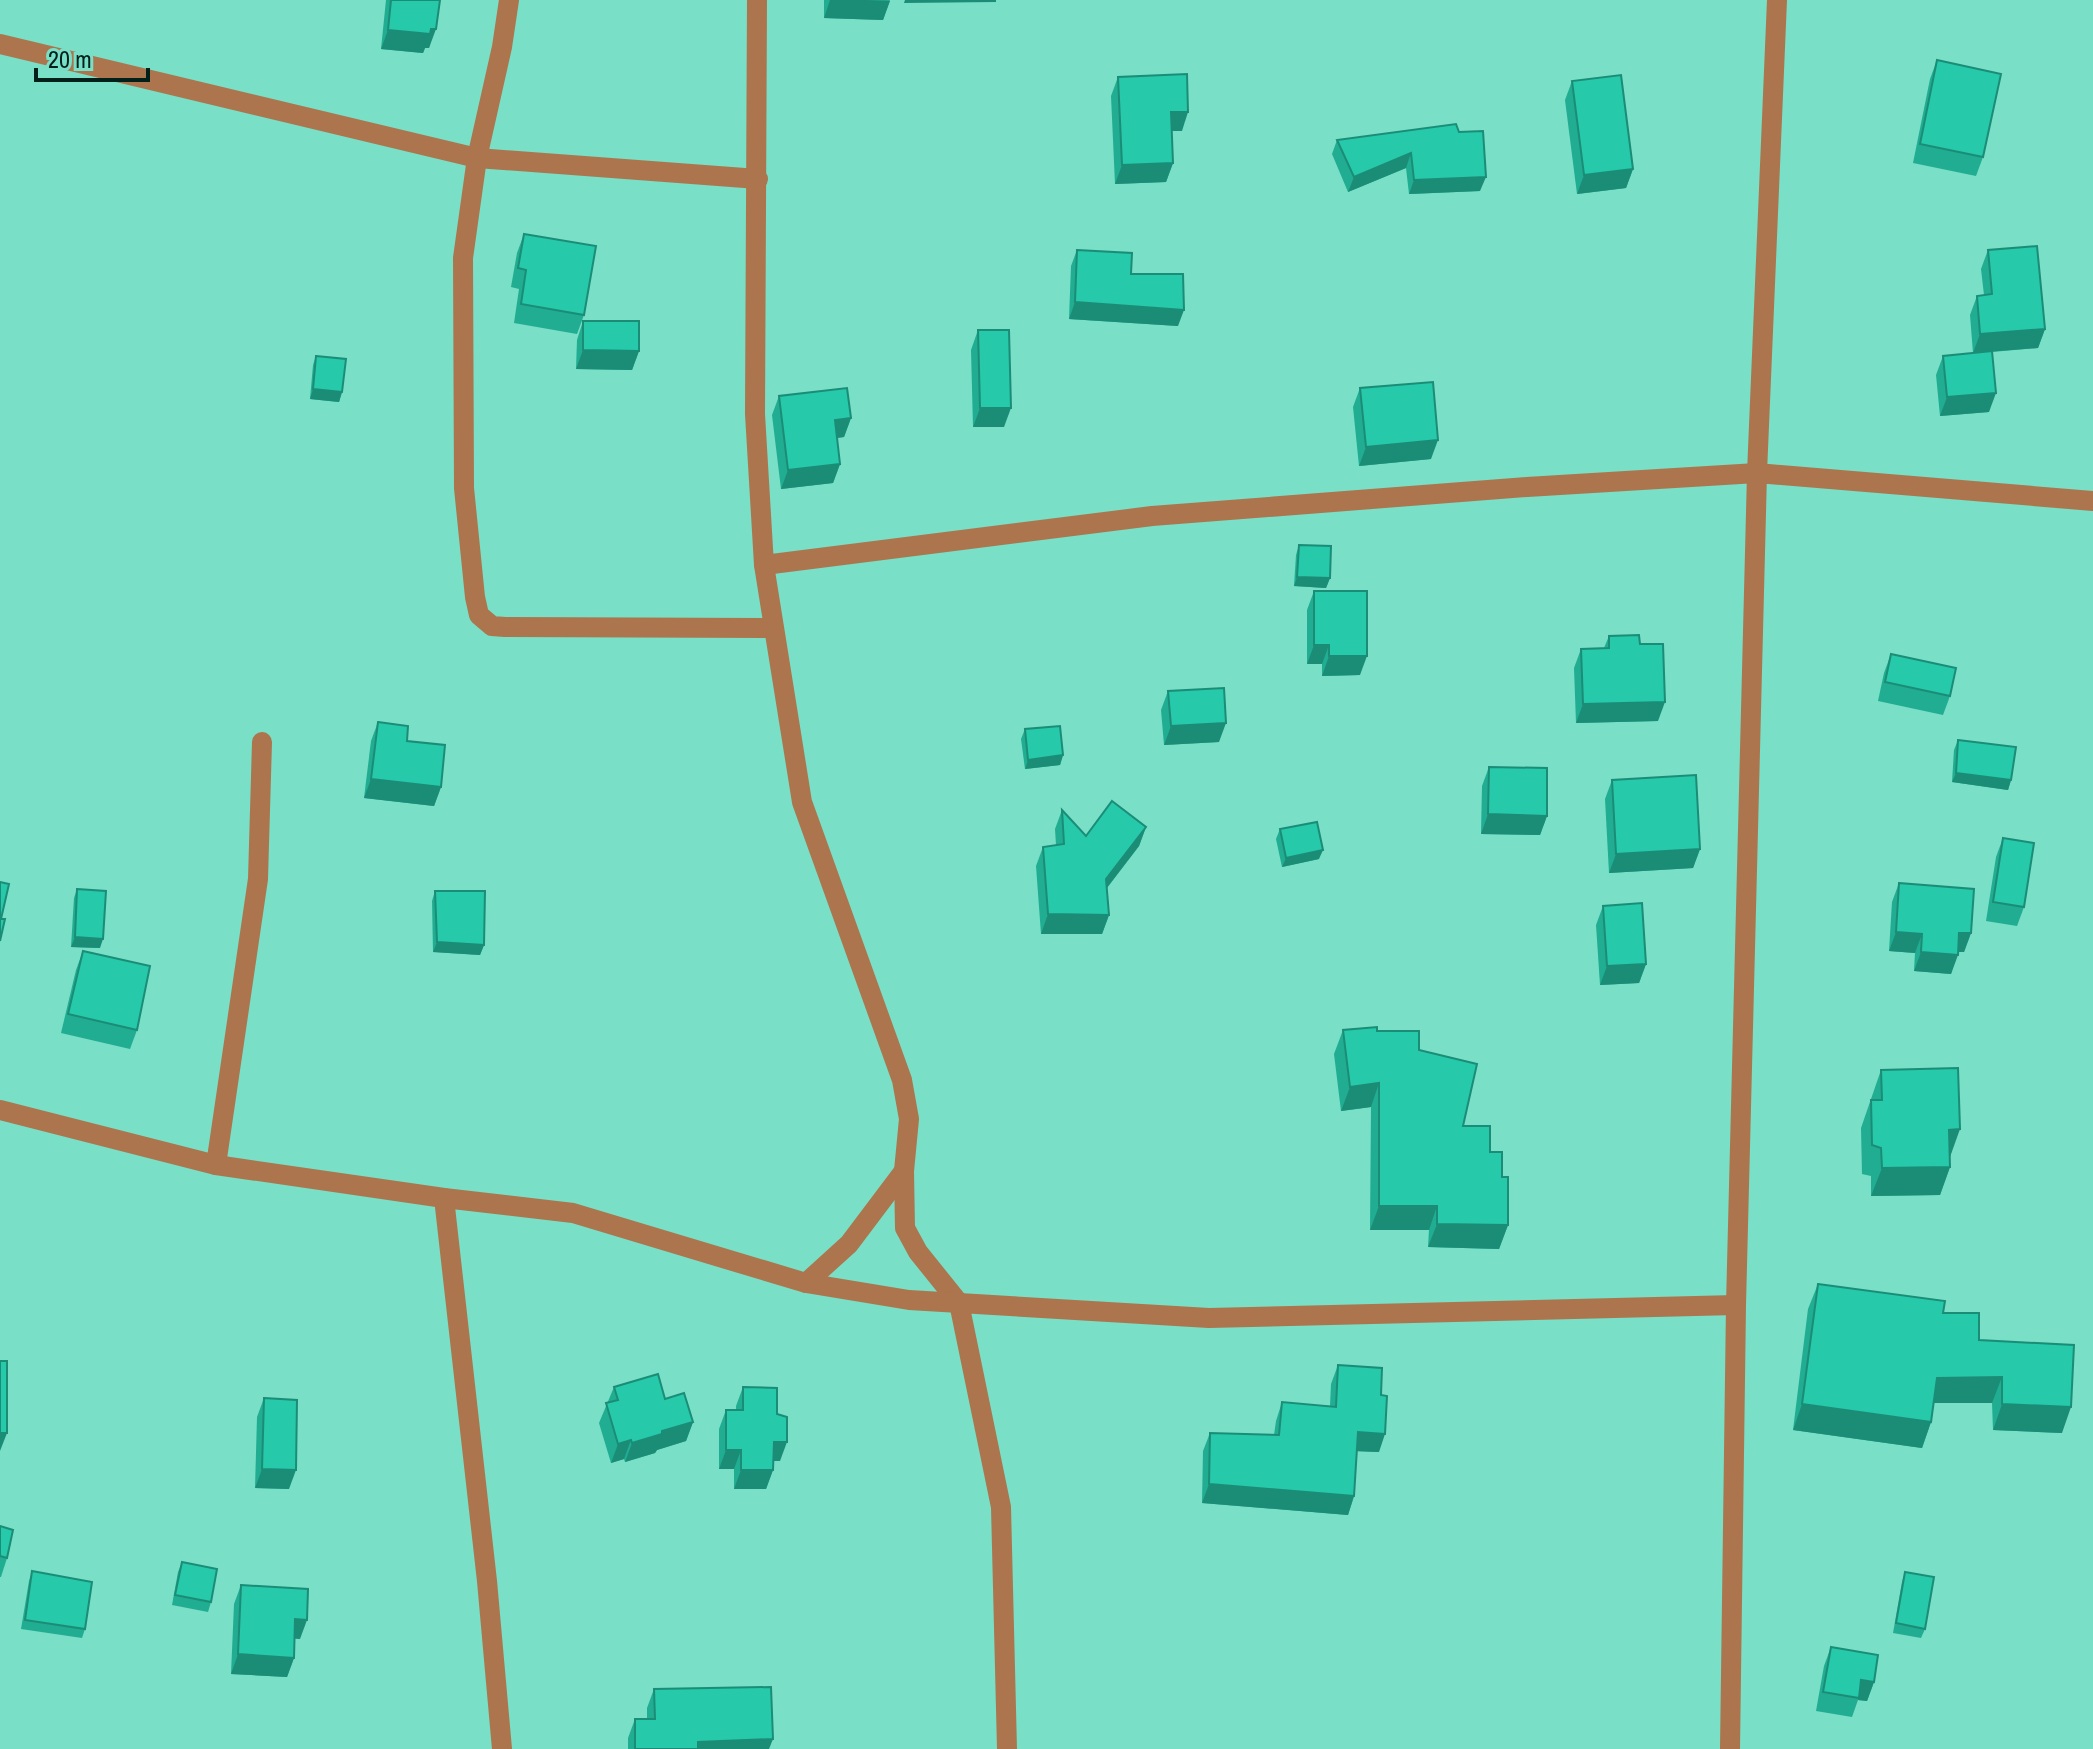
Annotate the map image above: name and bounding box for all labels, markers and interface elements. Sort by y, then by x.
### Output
scale bar [36,32,148,82]
text: 20 m [48,43,92,75]

